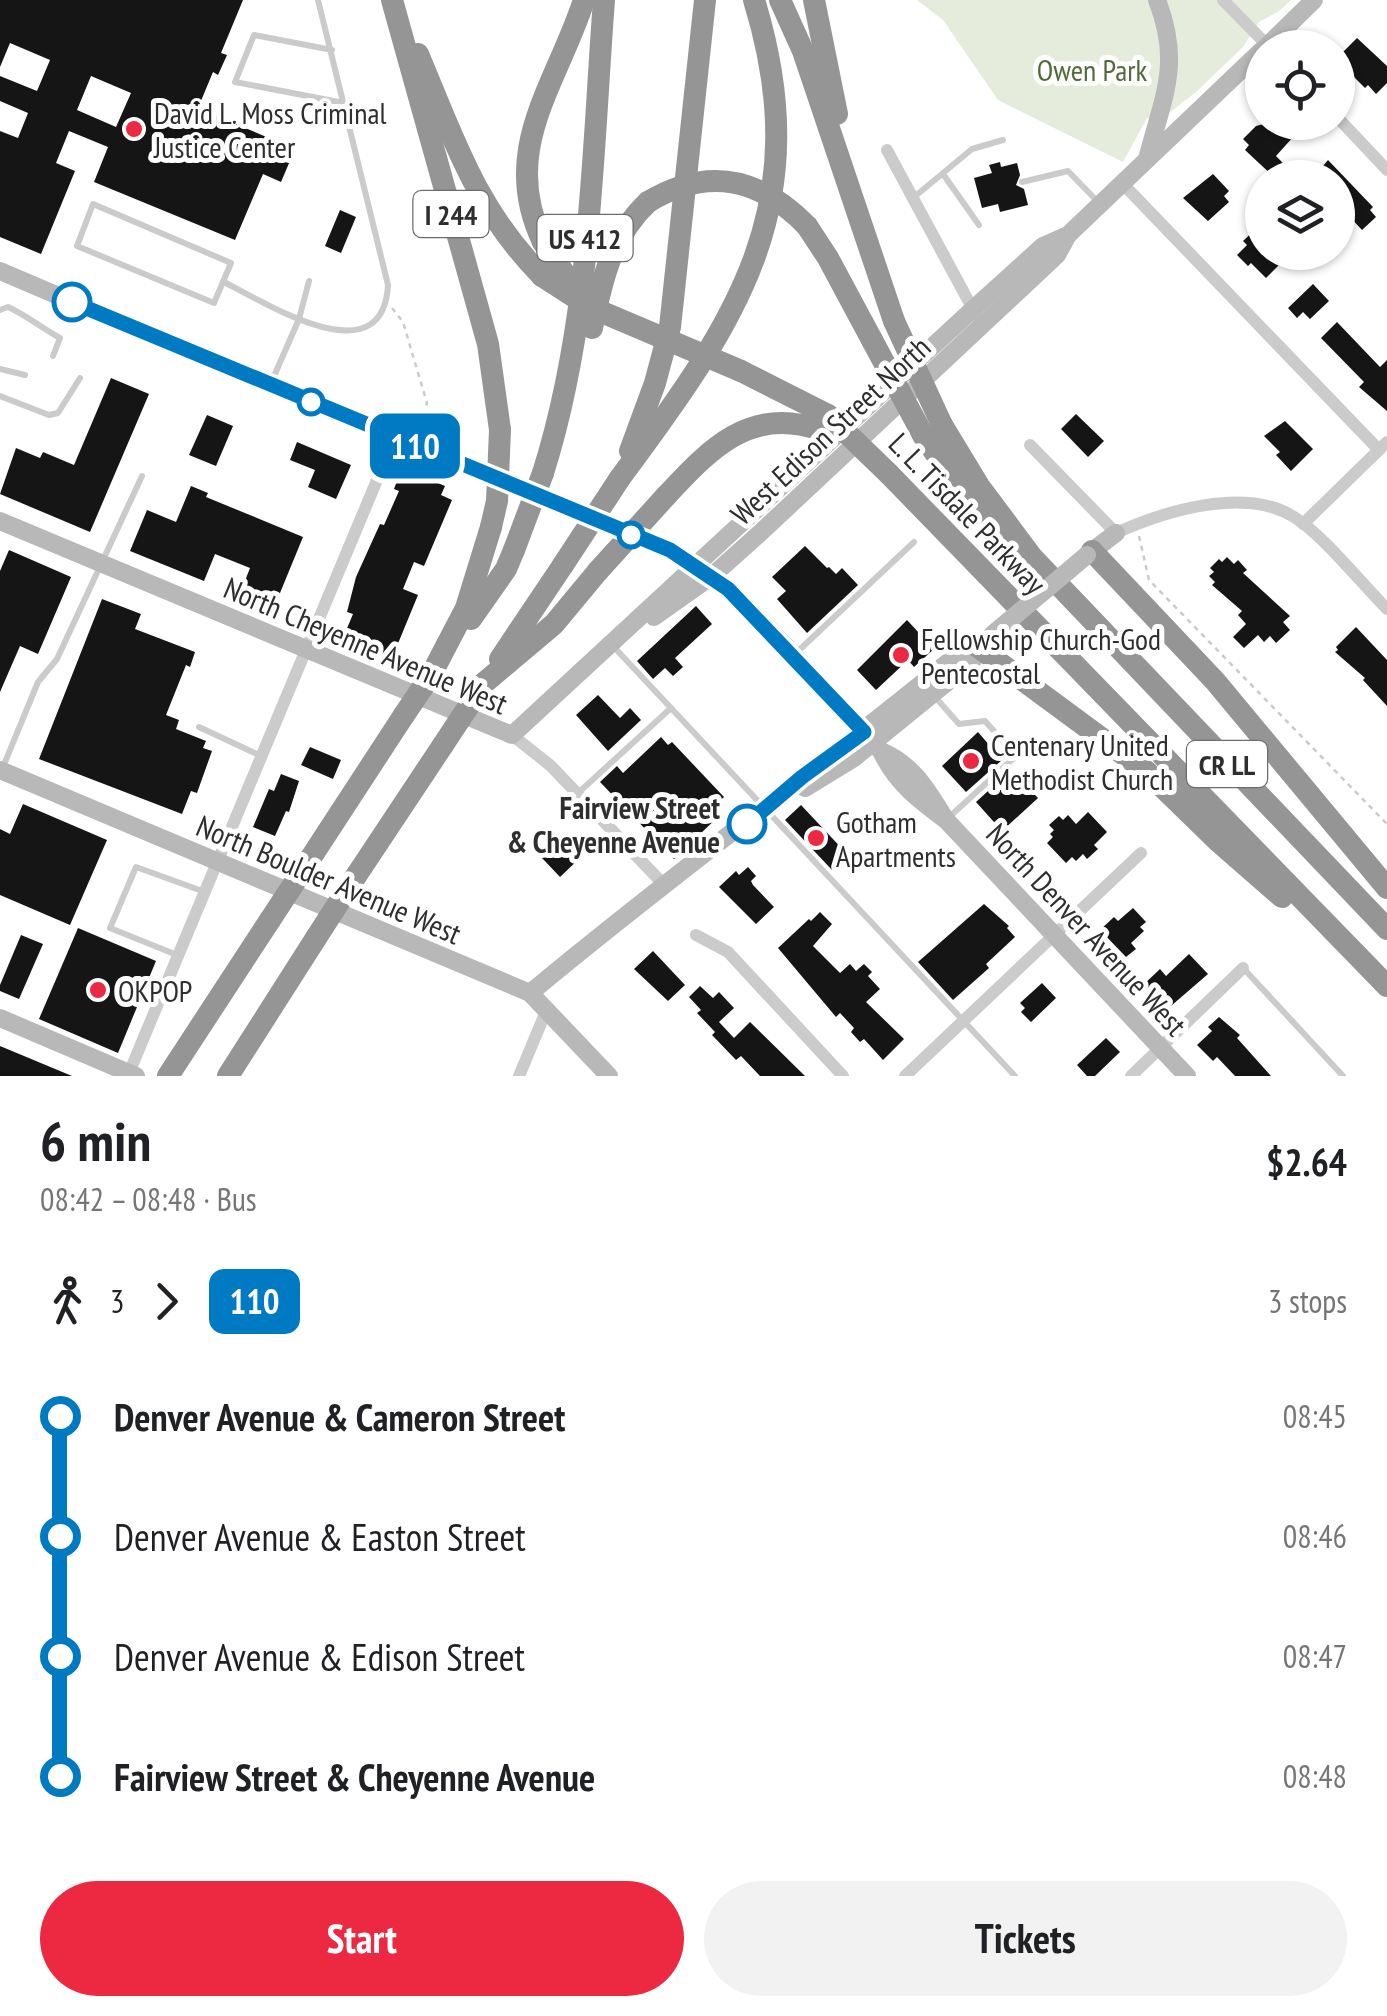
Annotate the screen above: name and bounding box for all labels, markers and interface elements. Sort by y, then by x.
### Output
map controls [1245,30,1355,270]
button: locate [1245,30,1355,140]
park label: Owen Park [1037,50,1148,89]
place label: David L. Moss Criminal Justice Center [153,93,386,166]
marker: David L. Moss Criminal Justice Center [123,118,145,140]
button: layers [1245,160,1355,270]
road number: I 244 [414,191,488,237]
road number: US 412 [538,215,632,261]
unlabelled marker [53,283,91,321]
street label: West Edison Street North [722,327,938,533]
unlabelled marker [298,389,324,415]
line badge: 110 [358,414,472,478]
text: 110 [390,423,440,469]
street label: L. L. Tisdale Parkway [881,424,1055,603]
unlabelled marker [618,522,644,548]
street label: North Cheyenne Avenue West [218,568,514,723]
place label: Fellowship Church-God Pentecostal [921,619,1161,692]
marker: Fellowship Church-God Pentecostal [890,644,912,666]
place label: Centenary United Methodist Church [991,725,1173,798]
road number: CR LL [1187,741,1267,787]
marker: Centenary United Methodist Church [960,750,982,772]
place label: Fairview Street & Cheyenne Avenue [507,788,720,861]
place label: Gotham Apartments [836,802,956,875]
marker: Fairview Street & Cheyenne Avenue [728,805,766,843]
street label: North Boulder Avenue West [191,806,468,953]
street label: North Denver Avenue West [978,815,1196,1044]
marker: Gotham Apartments [805,827,827,849]
place label: OKPOP [118,971,192,1010]
marker: OKPOP [87,979,109,1001]
text: 6 min [40,1105,151,1176]
text: $2.64 [1266,1137,1347,1186]
text: 08:42 – 08:48 · Bus [40,1178,257,1220]
icon: walk [40,1274,95,1329]
icon: forward [139,1274,194,1329]
text: 110 [229,1278,280,1324]
text: 3 [110,1280,124,1322]
text: 3 stops [1268,1280,1347,1322]
text: Denver Avenue & Cameron Street [114,1392,565,1441]
text: 08:45 [1283,1395,1347,1437]
text: Denver Avenue & Easton Street [114,1512,526,1561]
text: 08:46 [1283,1515,1347,1557]
text: Denver Avenue & Edison Street [114,1632,525,1681]
text: 08:47 [1283,1635,1347,1677]
text: Fairview Street & Cheyenne Avenue [114,1752,595,1801]
text: 08:48 [1283,1755,1347,1797]
button: Start [40,1881,684,1996]
button: Tickets [704,1881,1347,1996]

